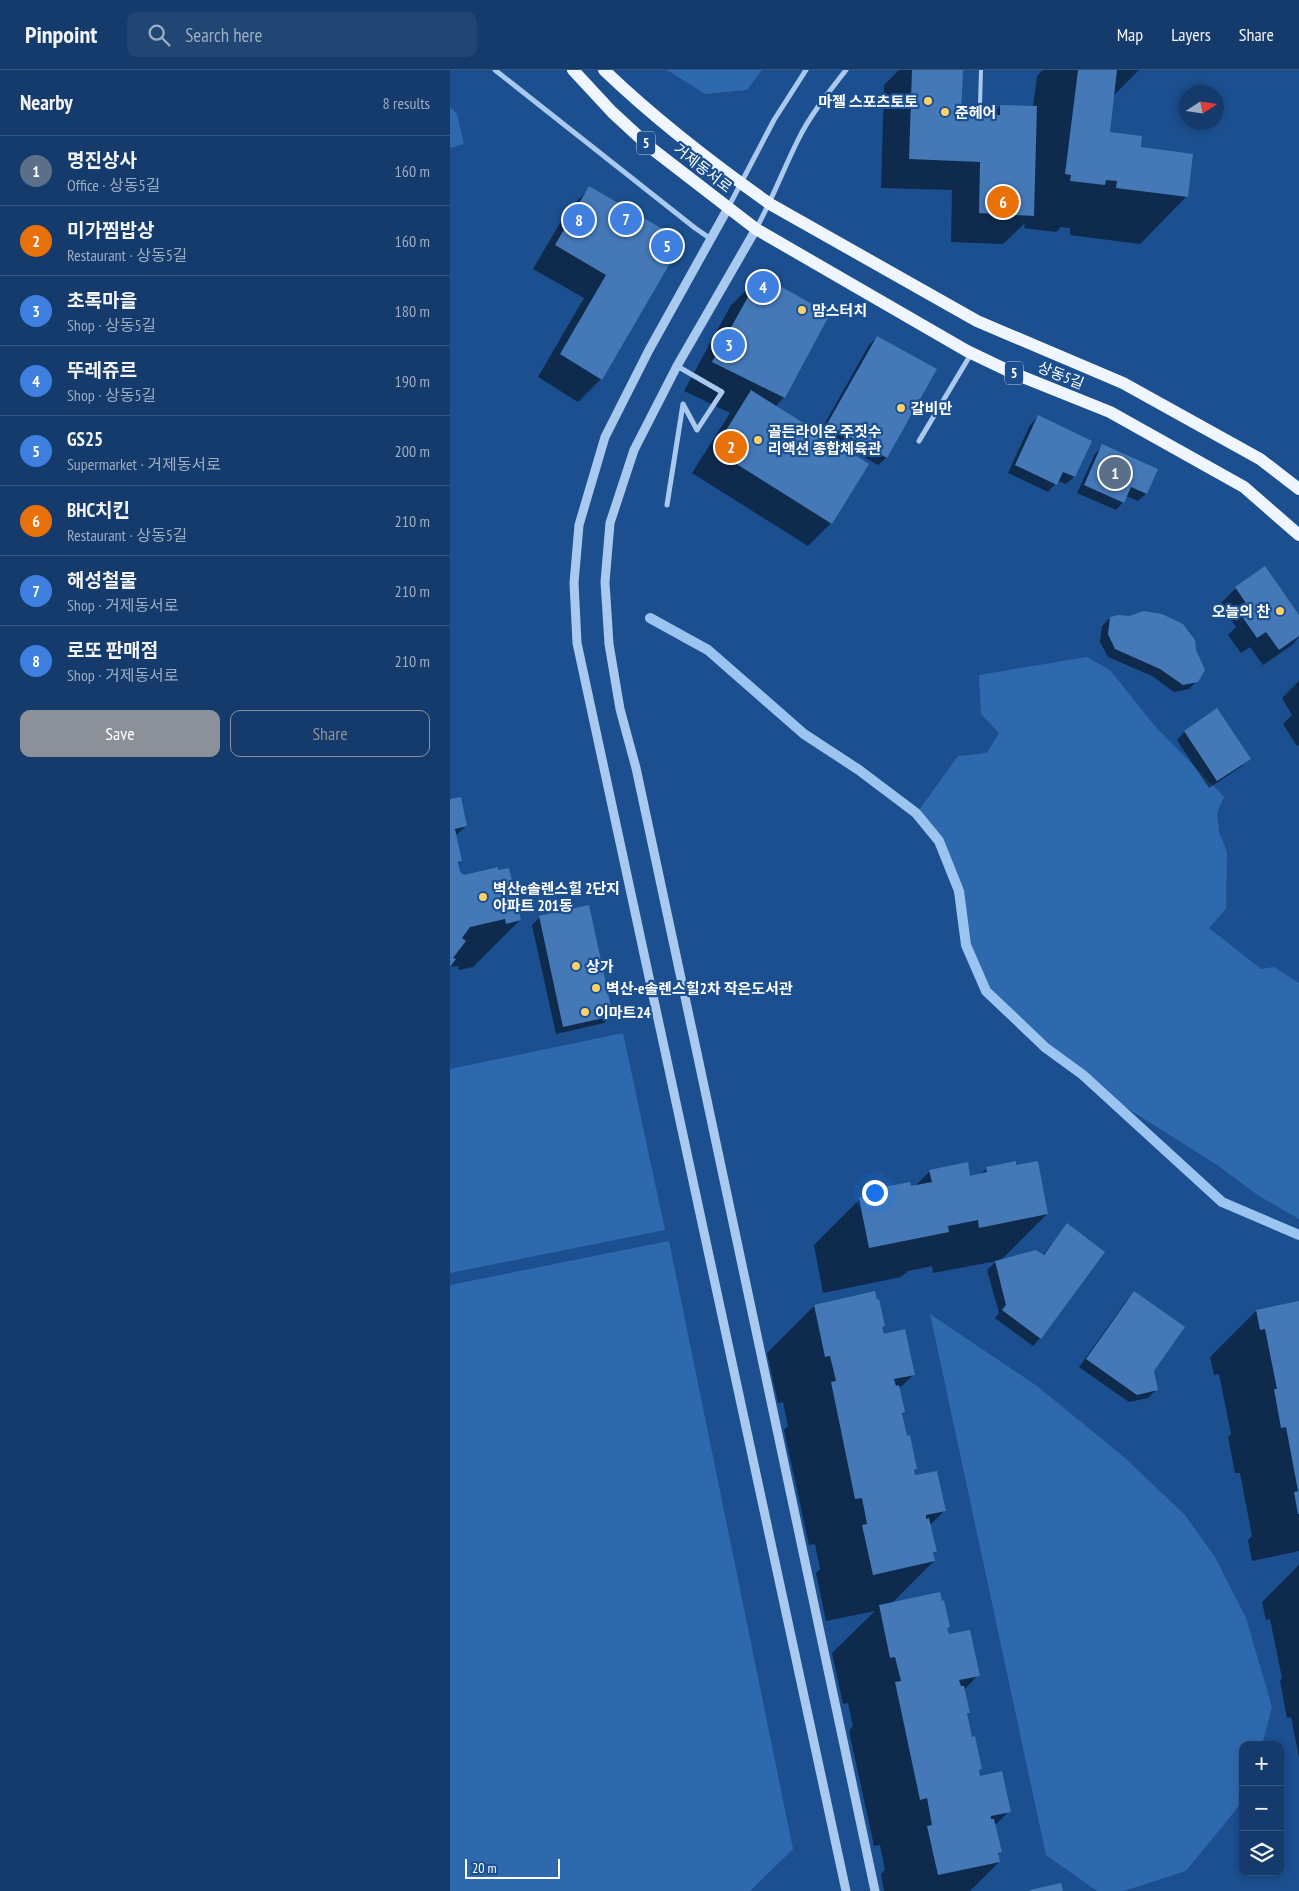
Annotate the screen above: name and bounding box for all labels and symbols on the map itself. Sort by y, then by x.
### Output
north arrow [1179,85,1224,130]
place label: 마젤 스포츠토토 [818,92,918,111]
marker: 마젤 스포츠토토 [922,95,934,107]
place label: 준헤어 [955,103,996,122]
marker: 준헤어 [939,106,951,118]
road number: 5 [637,132,655,154]
street label: 거제동서로 [670,139,736,197]
pin: 6 [987,183,1019,221]
pin: 7 [610,200,642,238]
pin: 8 [563,201,595,239]
pin: 5 [651,227,683,265]
pin: 4 [747,268,779,306]
place label: 맘스터치 [812,301,867,320]
marker: 맘스터치 [796,304,808,316]
pin: 3 [713,326,745,364]
street label: 상동5길 [1035,357,1087,393]
road number: 5 [1005,362,1023,384]
place label: 갈비만 [911,399,953,418]
marker: 갈비만 [895,402,907,414]
place label: 골든라이온 주짓수 리액션 종합체육관 [768,422,882,458]
pin: 2 [715,428,747,466]
marker: 골든라이온 주짓수 리액션 종합체육관 [752,434,764,446]
pin: 1 [1099,454,1131,492]
place label: 오늘의 찬 [1212,602,1270,621]
marker: 오늘의 찬 [1274,605,1286,617]
place label: 벽산e솔렌스힐 2단지 아파트 201동 [493,879,620,915]
marker: 벽산e솔렌스힐 2단지 아파트 201동 [477,891,489,903]
place label: 상가 [586,957,614,976]
marker: 상가 [570,960,582,972]
place label: 벽산-e솔렌스힐2차 작은도서관 [606,979,793,998]
marker: 벽산-e솔렌스힐2차 작은도서관 [590,982,602,994]
place label: 이마트24 [595,1003,651,1022]
marker: 이마트24 [579,1006,591,1018]
your location [862,1180,888,1206]
scale bar [465,1856,560,1879]

